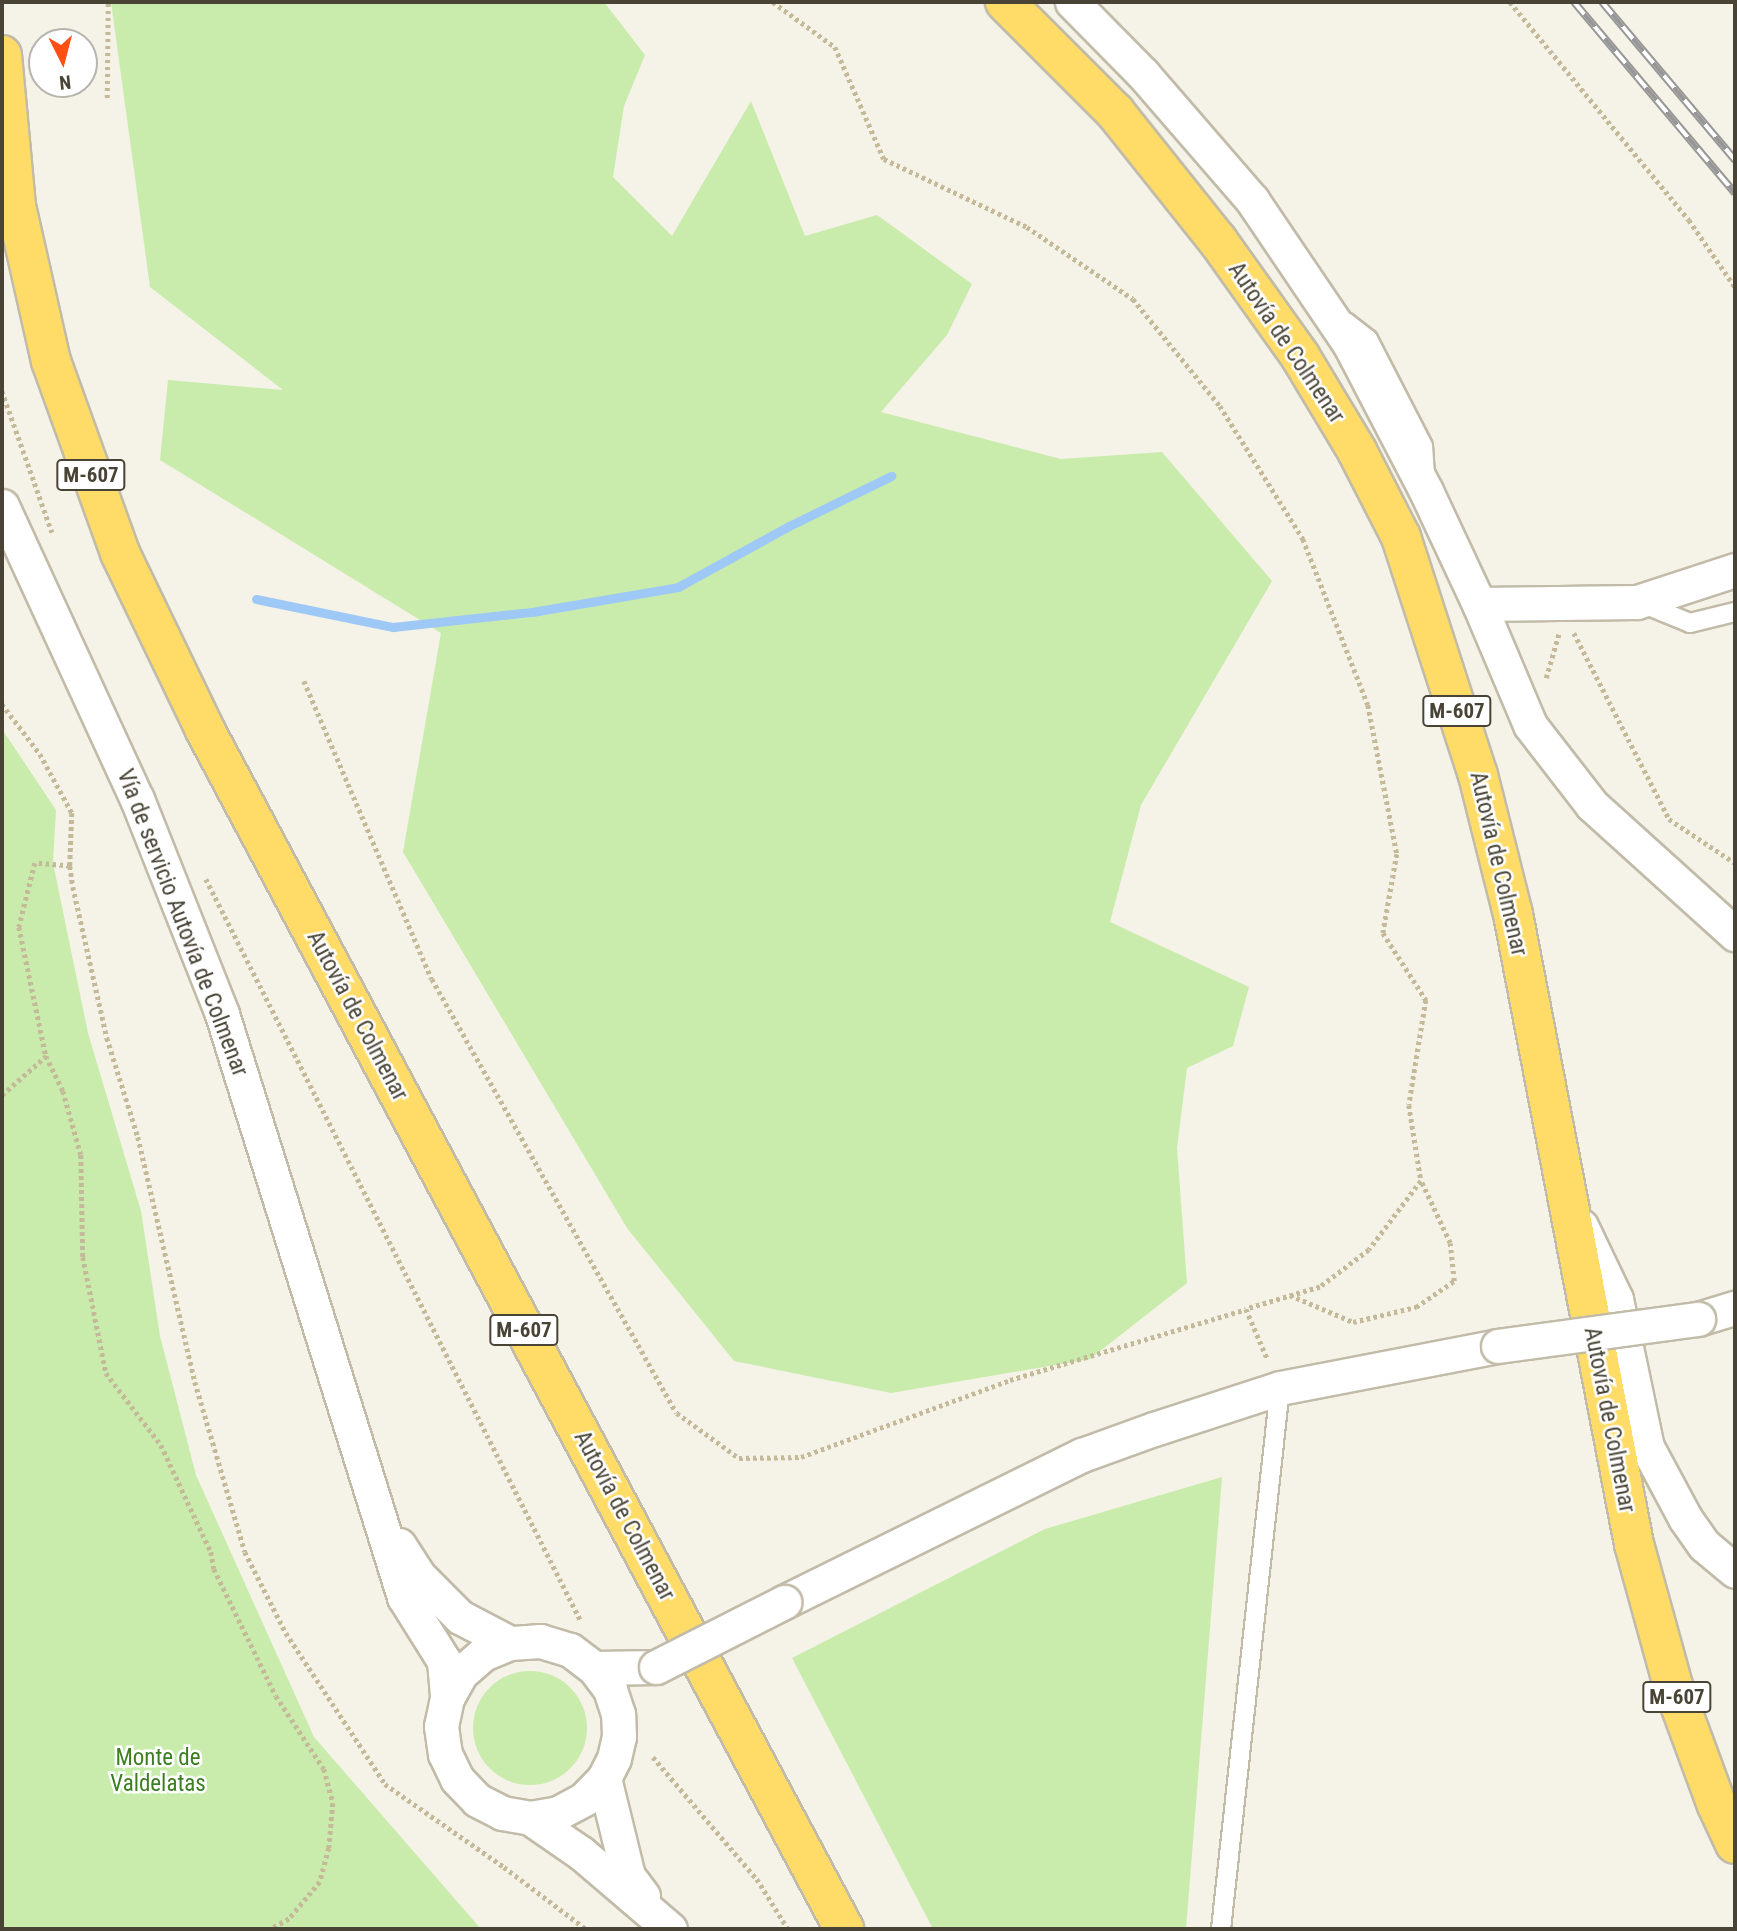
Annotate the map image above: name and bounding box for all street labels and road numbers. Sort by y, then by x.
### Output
street label: Autovía de Colmenar [1222,257,1350,429]
road number: M-607 [56,458,126,492]
road number: M-607 [1422,694,1492,728]
street label: Vía de servicio Autovía de Colmenar [111,766,253,1080]
street label: Autovía de Colmenar [1463,769,1533,959]
street label: Autovía de Colmenar [301,926,413,1106]
road number: M-607 [489,1312,559,1348]
street label: Autovía de Colmenar [1577,1325,1641,1515]
street label: Autovía de Colmenar [568,1426,680,1606]
road number: M-607 [1642,1680,1712,1714]

